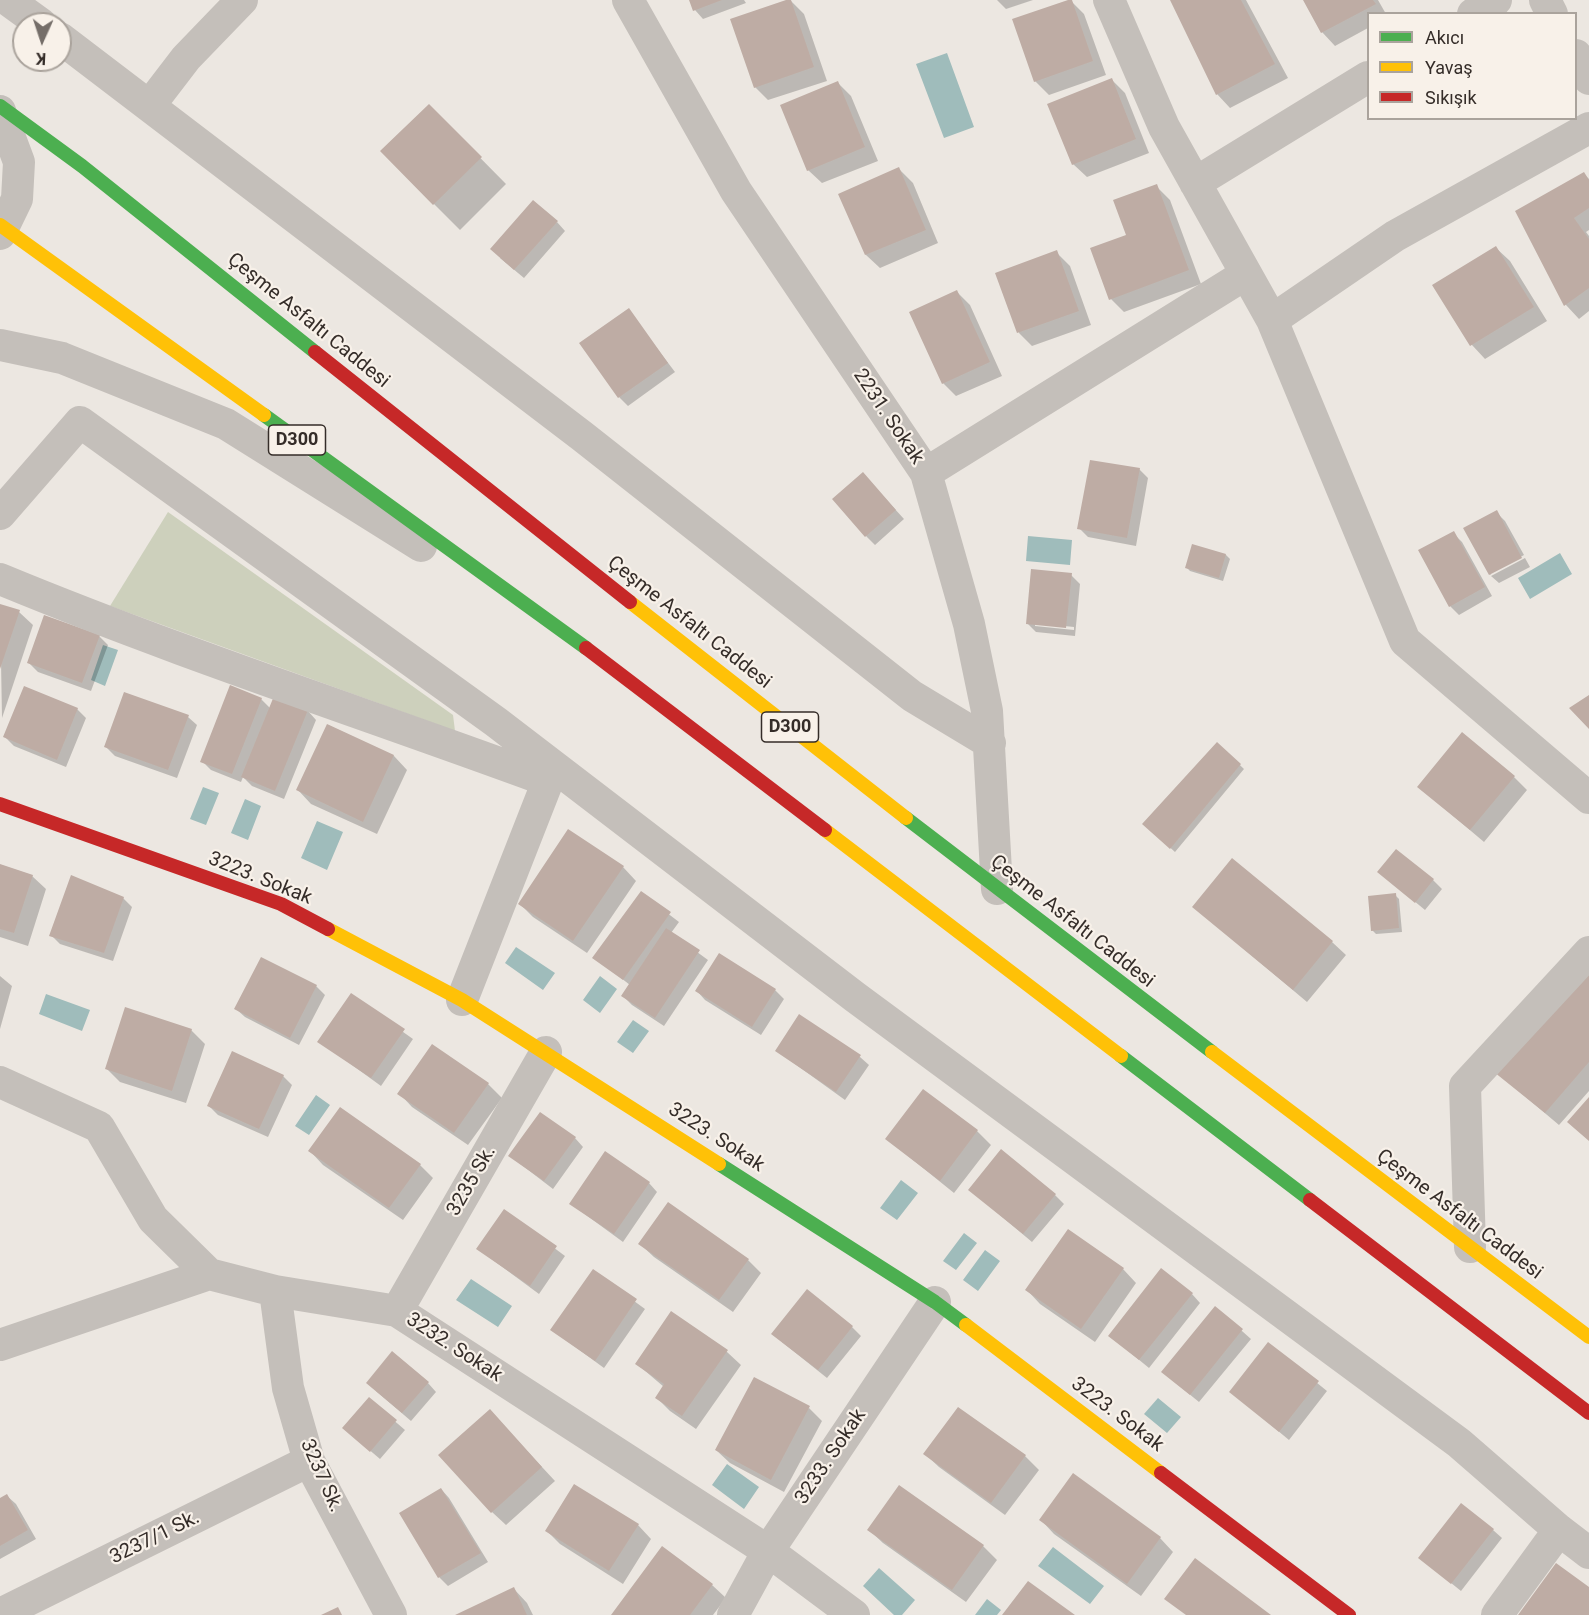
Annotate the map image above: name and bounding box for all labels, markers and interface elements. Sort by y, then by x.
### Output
north arrow [12,12,72,72]
legend [1367,12,1577,120]
text: Akıcı [1425,27,1464,48]
text: K [36,49,47,68]
text: Yavaş [1425,57,1473,78]
text: Sıkışık [1425,87,1477,108]
street label: Çeşme Asfaltı Caddesi [222,248,394,394]
street label: 2231. Sokak [847,365,929,469]
road number: D300 [268,425,326,455]
street label: Çeşme Asfaltı Caddesi [602,551,776,695]
road number: D300 [762,712,818,742]
street label: 3223. Sokak [205,847,315,911]
street label: Çeşme Asfaltı Caddesi [985,850,1159,994]
street label: 3223. Sokak [663,1098,769,1178]
street label: 3235 Sk. [442,1142,502,1220]
street label: Çeşme Asfaltı Caddesi [1371,1145,1547,1285]
street label: 3232. Sokak [401,1308,507,1388]
street label: 3223. Sokak [1066,1372,1168,1458]
street label: 3233. Sokak [790,1405,872,1509]
street label: 3237 Sk. [294,1436,348,1516]
street label: 3237/1 Sk. [106,1506,204,1570]

